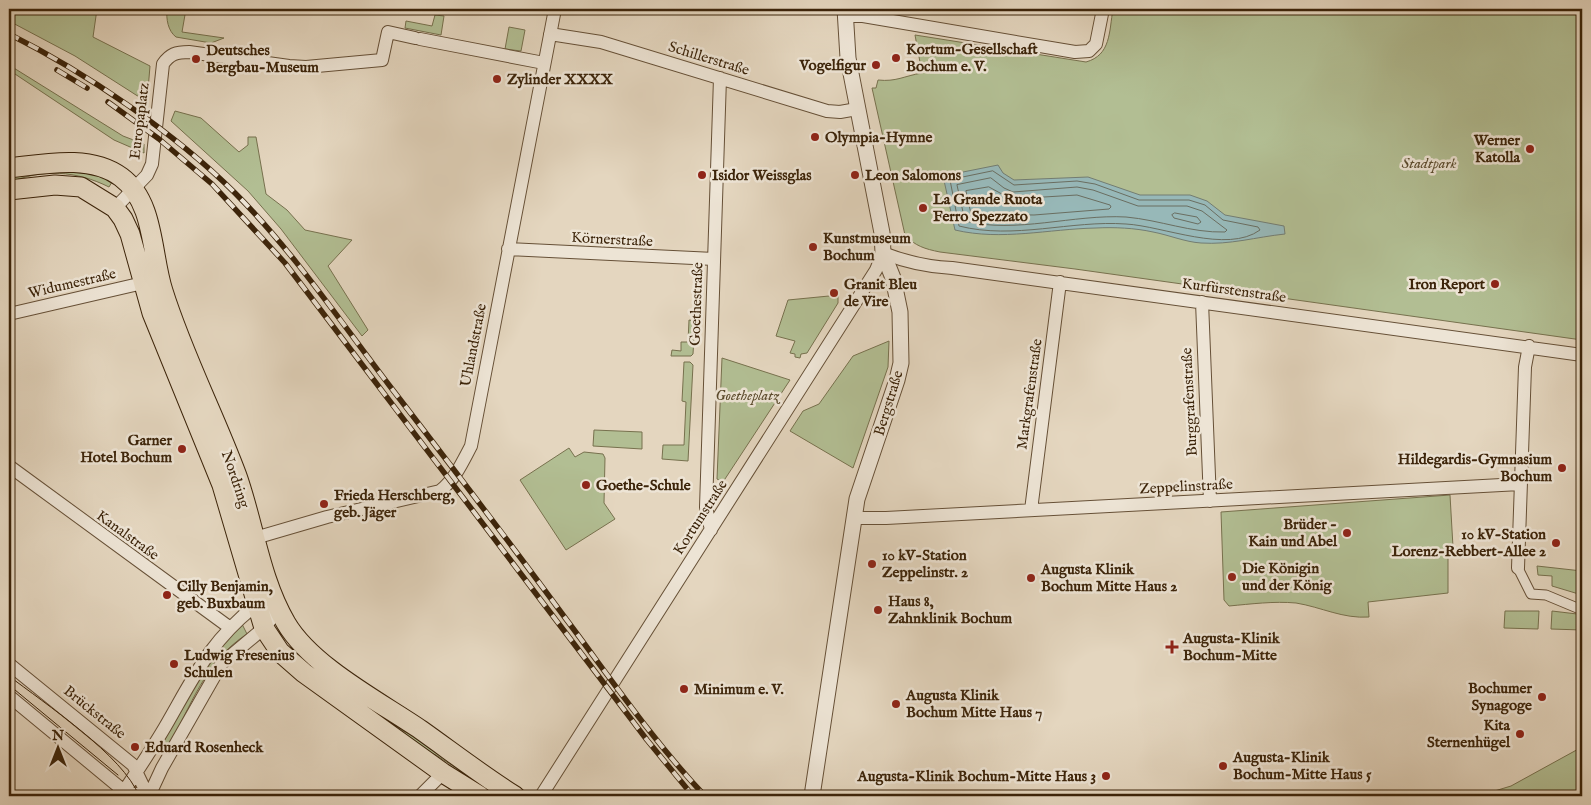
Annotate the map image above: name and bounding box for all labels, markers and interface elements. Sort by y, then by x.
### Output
street label: Schillerstraße [666,37,752,80]
place label: Kortum-Gesellschaft Bochum e. V. [906,40,1039,76]
place label: Deutsches Bergbau-Museum [206,41,319,77]
marker: Kortum-Gesellschaft Bochum e. V. [890,52,902,64]
marker: Deutsches Bergbau-Museum [190,53,202,65]
place label: Vogelfigur [799,56,866,75]
marker: Vogelfigur [870,59,882,71]
place label: Zylinder XXXX [507,70,614,89]
marker: Zylinder XXXX [491,73,503,85]
street label: Europaplatz [125,82,154,160]
place label: Olympia-Hymne [825,128,932,147]
marker: Olympia-Hymne [809,131,821,143]
place label: Werner Katolla [1473,131,1521,167]
marker: Werner Katolla [1524,143,1536,155]
park label: Stadtpark [1402,154,1456,173]
place label: Isidor Weissglas [712,166,812,185]
place label: Leon Salomons [865,166,962,185]
marker: Isidor Weissglas [696,169,708,181]
marker: Leon Salomons [849,169,861,181]
place label: La Grande Ruota Ferro Spezzato [933,190,1043,226]
marker: La Grande Ruota Ferro Spezzato [917,202,929,214]
street label: Körnerstraße [571,228,653,251]
place label: Kunstmuseum Bochum [823,229,911,265]
marker: Kunstmuseum Bochum [807,241,819,253]
street label: Goethestraße [686,262,707,346]
street label: Widumestraße [26,264,118,303]
street label: Kurfürstenstraße [1181,274,1287,307]
place label: Granit Bleu de Vire [844,275,917,311]
place label: Iron Report [1409,275,1486,294]
marker: Iron Report [1489,278,1501,290]
marker: Granit Bleu de Vire [828,287,840,299]
street label: Uhlandstraße [456,302,491,388]
street label: Markgrafenstraße [1012,337,1047,451]
street label: Burggrafenstraße [1177,347,1202,457]
street label: Bergstraße [870,368,907,438]
park label: Goetheplatz [715,386,780,405]
place label: Garner Hotel Bochum [80,431,172,467]
marker: Garner Hotel Bochum [176,443,188,455]
street label: Nordring [217,448,255,511]
place label: Hildegardis-Gymnasium Bochum [1398,450,1552,486]
marker: Hildegardis-Gymnasium Bochum [1556,462,1568,474]
street label: Zeppelinstraße [1139,475,1233,498]
place label: Goethe-Schule [596,476,691,495]
street label: Kortumstraße [669,476,732,558]
marker: Goethe-Schule [580,479,592,491]
place label: Frieda Herschberg, geb. Jäger [334,486,455,522]
marker: Frieda Herschberg, geb. Jäger [318,498,330,510]
street label: Kanalstraße [93,506,163,565]
place label: Brüder - Kain und Abel [1248,515,1338,551]
place label: 10 kV-Station Lorenz-Rebbert-Allee 2 [1392,525,1546,561]
marker: Brüder - Kain und Abel [1341,527,1353,539]
marker: 10 kV-Station Lorenz-Rebbert-Allee 2 [1550,537,1562,549]
place label: 10 kV-Station Zeppelinstr. 2 [882,546,968,582]
marker: 10 kV-Station Zeppelinstr. 2 [866,558,878,570]
place label: Die Königin und der König [1242,559,1333,595]
place label: Augusta Klinik Bochum Mitte Haus 2 [1040,560,1177,596]
marker: Die Königin und der König [1226,571,1238,583]
marker: Augusta Klinik Bochum Mitte Haus 2 [1025,572,1037,584]
place label: Cilly Benjamin, geb. Buxbaum [177,577,273,613]
marker: Cilly Benjamin, geb. Buxbaum [161,589,173,601]
place label: Haus 8, Zahnklinik Bochum [888,592,1013,628]
marker: Haus 8, Zahnklinik Bochum [872,604,884,616]
place label: Augusta-Klinik Bochum-Mitte [1182,629,1281,665]
marker: Augusta-Klinik Bochum-Mitte [1165,640,1179,654]
place label: Ludwig Fresenius Schulen [184,646,295,682]
marker: Ludwig Fresenius Schulen [168,658,180,670]
place label: Bochumer Synagoge [1468,679,1532,715]
place label: Minimum e. V. [694,680,784,699]
street label: Brückstraße [60,681,130,743]
marker: Minimum e. V. [678,683,690,695]
place label: Augusta Klinik Bochum Mitte Haus 7 [905,686,1042,722]
marker: Bochumer Synagoge [1536,691,1548,703]
marker: Augusta Klinik Bochum Mitte Haus 7 [890,698,902,710]
place label: Kita Sternenhügel [1427,716,1511,752]
north arrow [32,722,82,772]
text: N [51,727,64,745]
marker: Kita Sternenhügel [1514,728,1526,740]
place label: Eduard Rosenheck [145,738,264,757]
marker: Eduard Rosenheck [129,741,141,753]
place label: Augusta-Klinik Bochum-Mitte Haus 5 [1232,748,1372,784]
marker: Augusta-Klinik Bochum-Mitte Haus 5 [1217,760,1229,772]
place label: Augusta-Klinik Bochum-Mitte Haus 3 [857,767,1096,786]
marker: Augusta-Klinik Bochum-Mitte Haus 3 [1100,770,1112,782]

